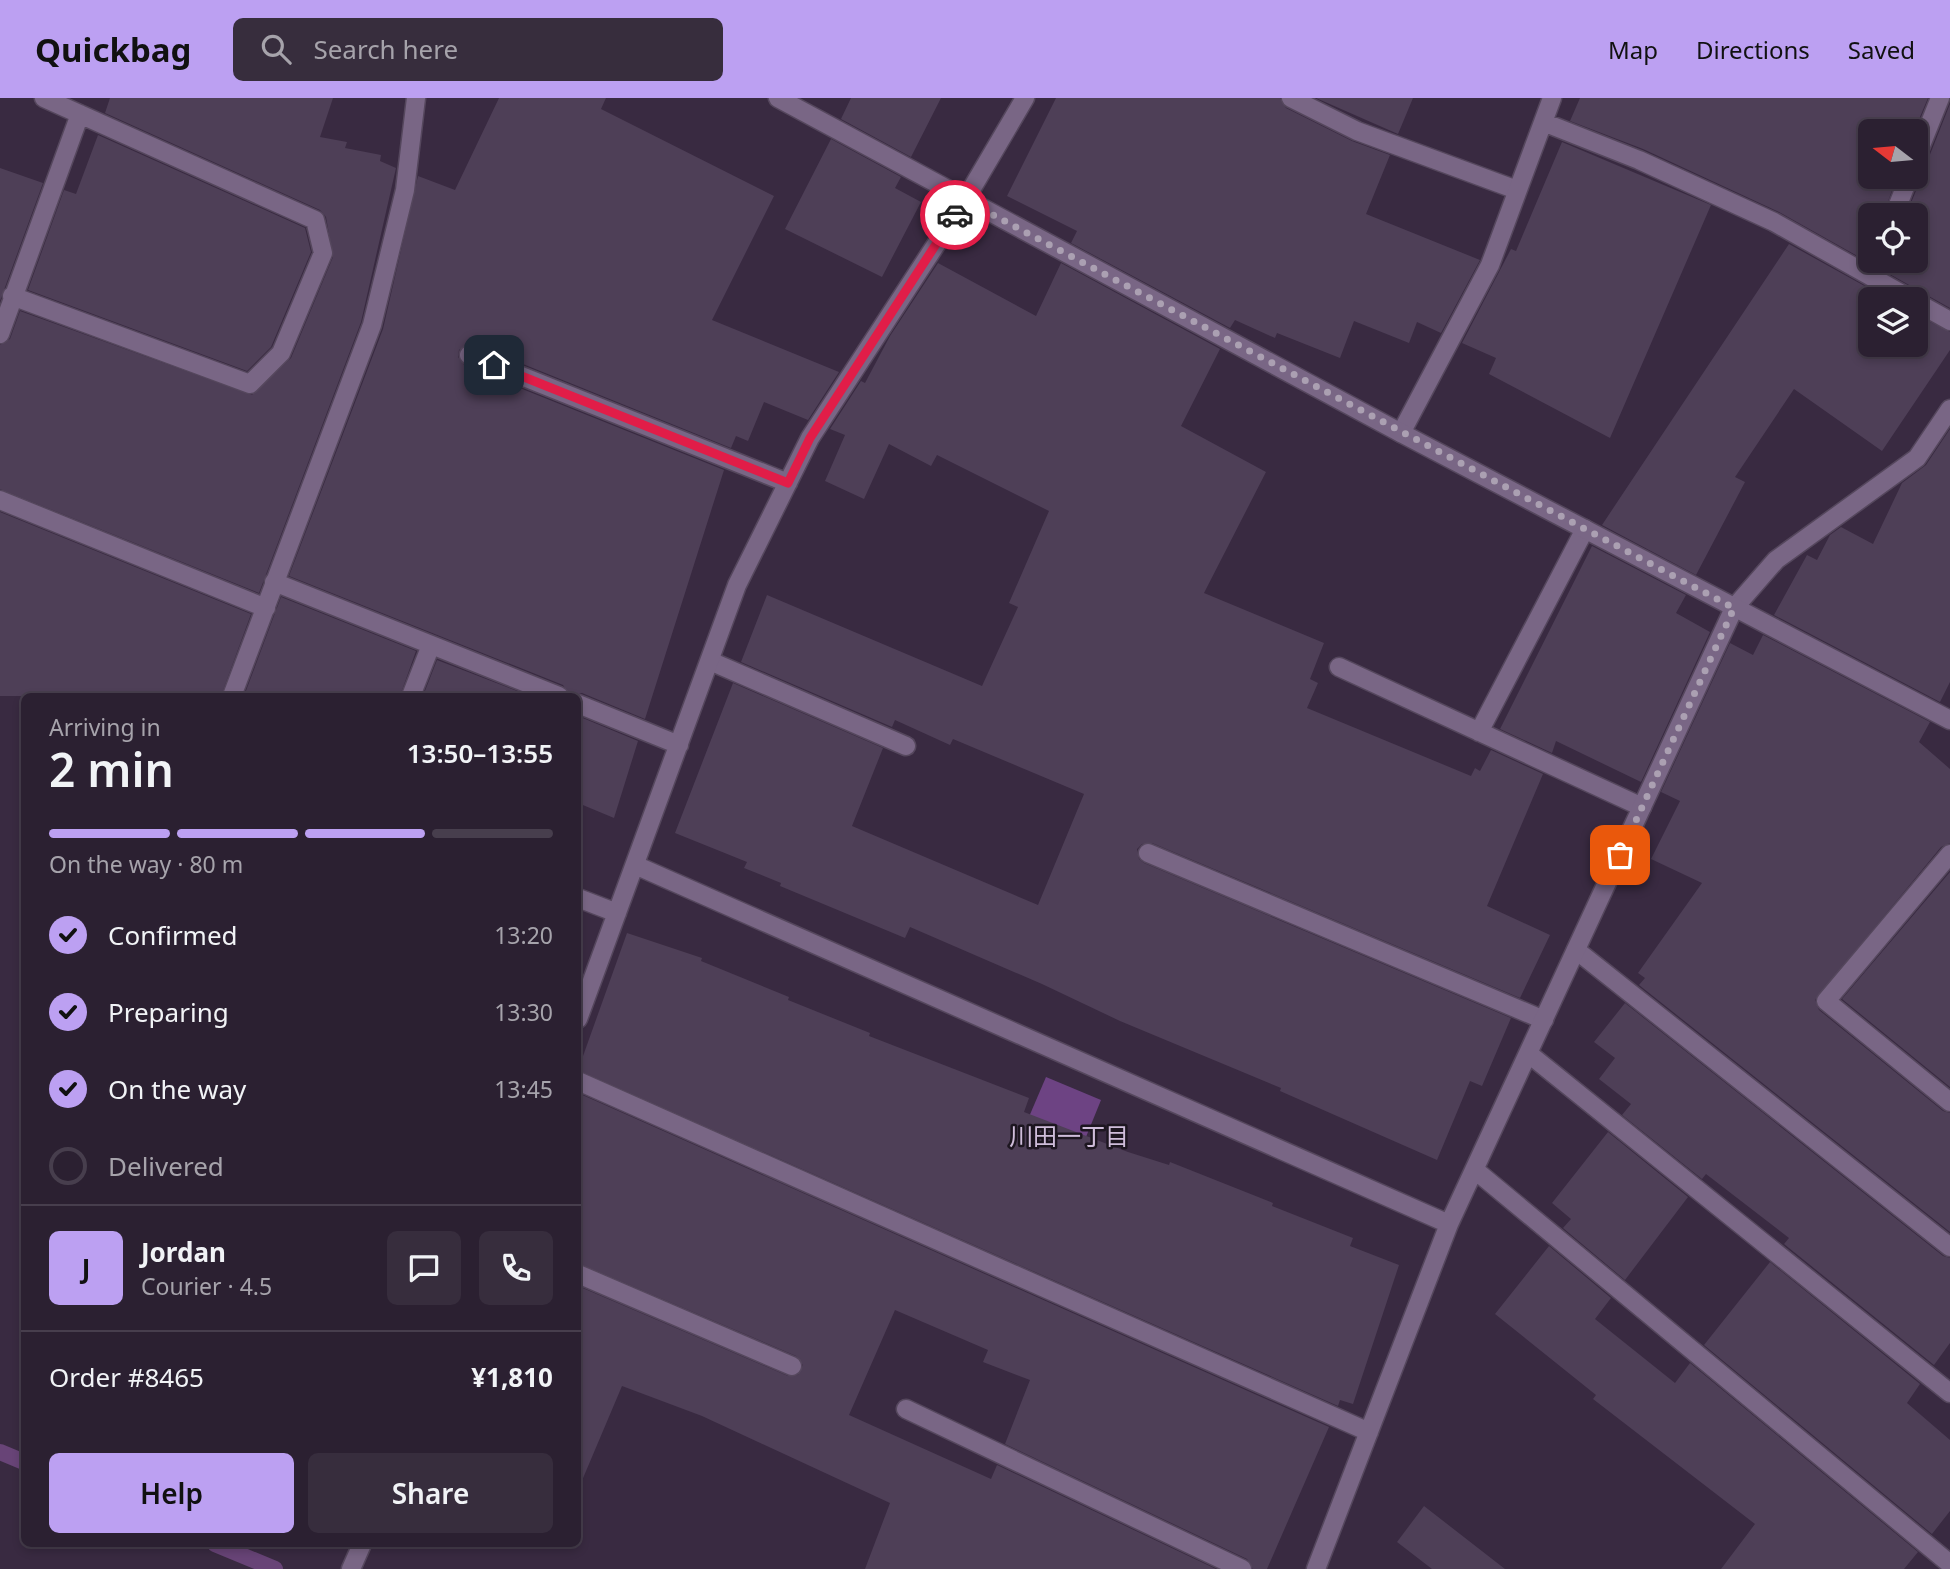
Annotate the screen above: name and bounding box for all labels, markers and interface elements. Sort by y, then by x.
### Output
search box [233,18,723,81]
text: Quickbag [35,27,191,72]
icon: search [257,30,295,68]
text: Search here [313,31,458,67]
text: Map [1608,33,1658,66]
text: Directions [1696,33,1810,66]
text: Saved [1848,33,1915,66]
north arrow [1858,119,1928,189]
map controls [1858,119,1928,357]
courier [920,180,990,250]
icon: car [936,196,974,234]
button: locate [1858,203,1928,273]
button: layers [1858,287,1928,357]
pin [464,335,524,395]
icon: home [475,346,513,384]
text: Arriving in [49,711,161,743]
text: 13:50–13:55 [407,735,553,771]
text: 2 min [49,738,174,800]
pin [1590,825,1650,885]
icon: bag [1601,836,1639,874]
text: On the way · 80 m [49,848,243,880]
icon: check [49,916,87,954]
text: Confirmed [108,917,238,953]
text: 13:20 [494,919,553,951]
icon: check [49,993,87,1031]
text: Preparing [108,994,229,1030]
text: 13:30 [494,996,553,1028]
icon: check [49,1070,87,1108]
text: On the way [108,1071,246,1107]
text: 13:45 [494,1073,553,1105]
district label: 川田一丁目 [1009,1119,1129,1152]
text: Delivered [108,1148,224,1184]
button: chat [387,1231,461,1305]
button: phone [479,1231,553,1305]
text: Jordan [141,1234,226,1270]
text: J [82,1250,90,1286]
text: Courier · 4.5 [141,1270,272,1302]
text: Order #8465 [49,1359,204,1395]
text: ¥1,810 [471,1359,553,1395]
button: Help [49,1453,294,1533]
button: Share [308,1453,553,1533]

